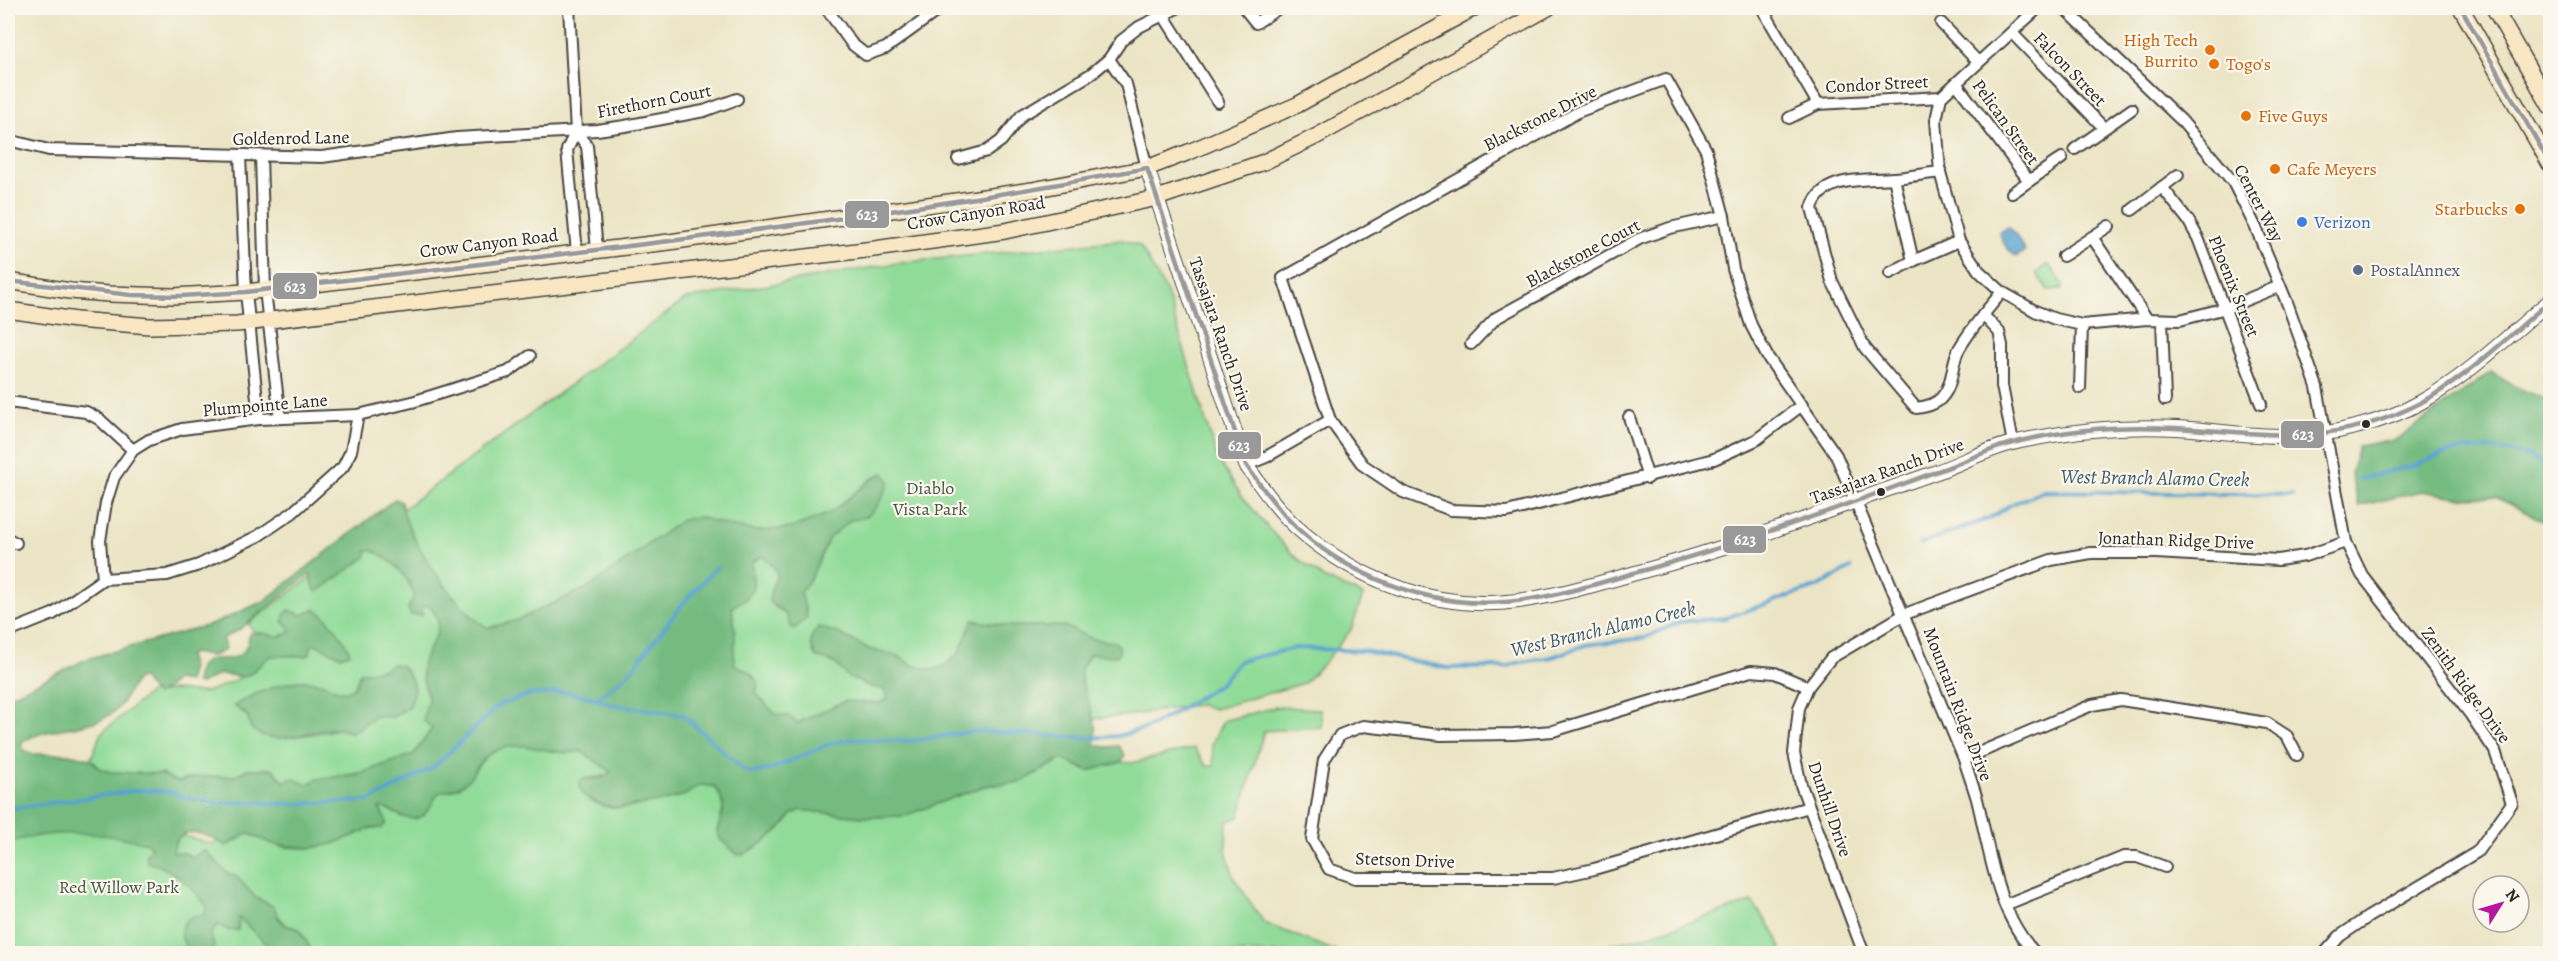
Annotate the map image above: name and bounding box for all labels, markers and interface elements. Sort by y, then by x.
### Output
street label: Falcon Street [2028,26,2112,112]
place label: High Tech Burrito [2123,28,2198,73]
marker: High Tech Burrito [2203,43,2217,57]
place label: Togo's [2226,52,2271,76]
marker: Togo's [2207,57,2221,71]
street label: Condor Street [1825,69,1929,99]
street label: Pelican Street [1967,74,2045,170]
street label: Firethorn Court [595,78,713,124]
street label: Blackstone Drive [1479,79,1601,157]
place label: Five Guys [2258,104,2328,128]
marker: Five Guys [2239,109,2253,123]
street label: Goldenrod Lane [232,125,350,151]
place label: Cafe Meyers [2287,157,2377,181]
street label: Center Way [2229,160,2290,247]
marker: Cafe Meyers [2268,162,2282,176]
street label: Crow Canyon Road [905,190,1047,236]
place label: Starbucks [2435,197,2508,221]
line badge: 623 [844,200,890,229]
marker: Starbucks [2513,202,2527,216]
text: 623 [856,204,878,226]
place label: Verizon [2313,210,2371,234]
street label: Blackstone Court [1522,213,1644,293]
marker: Verizon [2295,215,2309,229]
street label: Crow Canyon Road [418,223,560,263]
street label: Phoenix Street [2203,231,2265,341]
street label: Tassajara Ranch Drive [1183,254,1259,414]
place label: PostalAnnex [2370,258,2461,282]
marker: PostalAnnex [2351,263,2365,277]
line badge: 623 [272,272,318,300]
text: 623 [284,276,306,298]
street label: Plumpointe Lane [201,388,329,422]
unlabelled marker [2360,418,2372,430]
line badge: 623 [2280,420,2325,449]
text: 623 [2292,424,2314,446]
line badge: 623 [1217,431,1262,460]
street label: Tassajara Ranch Drive [1807,432,1967,510]
text: 623 [1228,435,1250,457]
water label: West Branch Alamo Creek [2060,463,2250,493]
park label: Diablo Vista Park [892,476,967,521]
unlabelled marker [1875,486,1887,498]
line badge: 623 [1722,525,1767,554]
street label: Jonathan Ridge Drive [2097,525,2255,555]
text: 623 [1734,529,1756,551]
water label: West Branch Alamo Creek [1508,595,1698,663]
street label: Zenith Ridge Drive [2416,622,2516,748]
street label: Mountain Ridge Drive [1918,624,1998,784]
street label: Dunhill Drive [1802,758,1858,860]
street label: Stetson Drive [1355,846,1455,874]
north arrow [2471,874,2531,934]
park label: Red Willow Park [59,875,179,899]
text: N [2500,884,2525,907]

